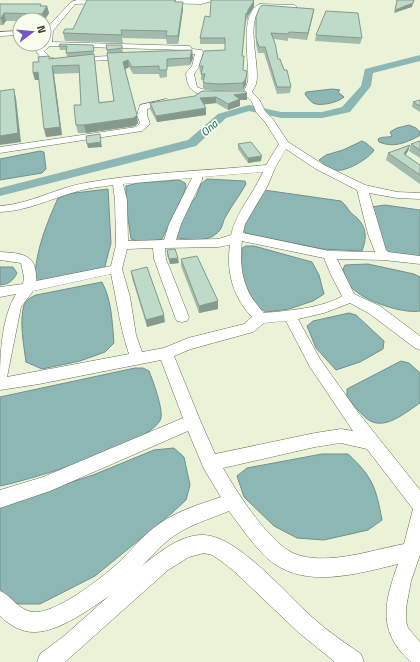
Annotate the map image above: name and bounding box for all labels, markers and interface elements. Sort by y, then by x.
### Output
north arrow [12,12,52,52]
text: N [33,23,50,35]
water label: Ona [197,116,221,140]

